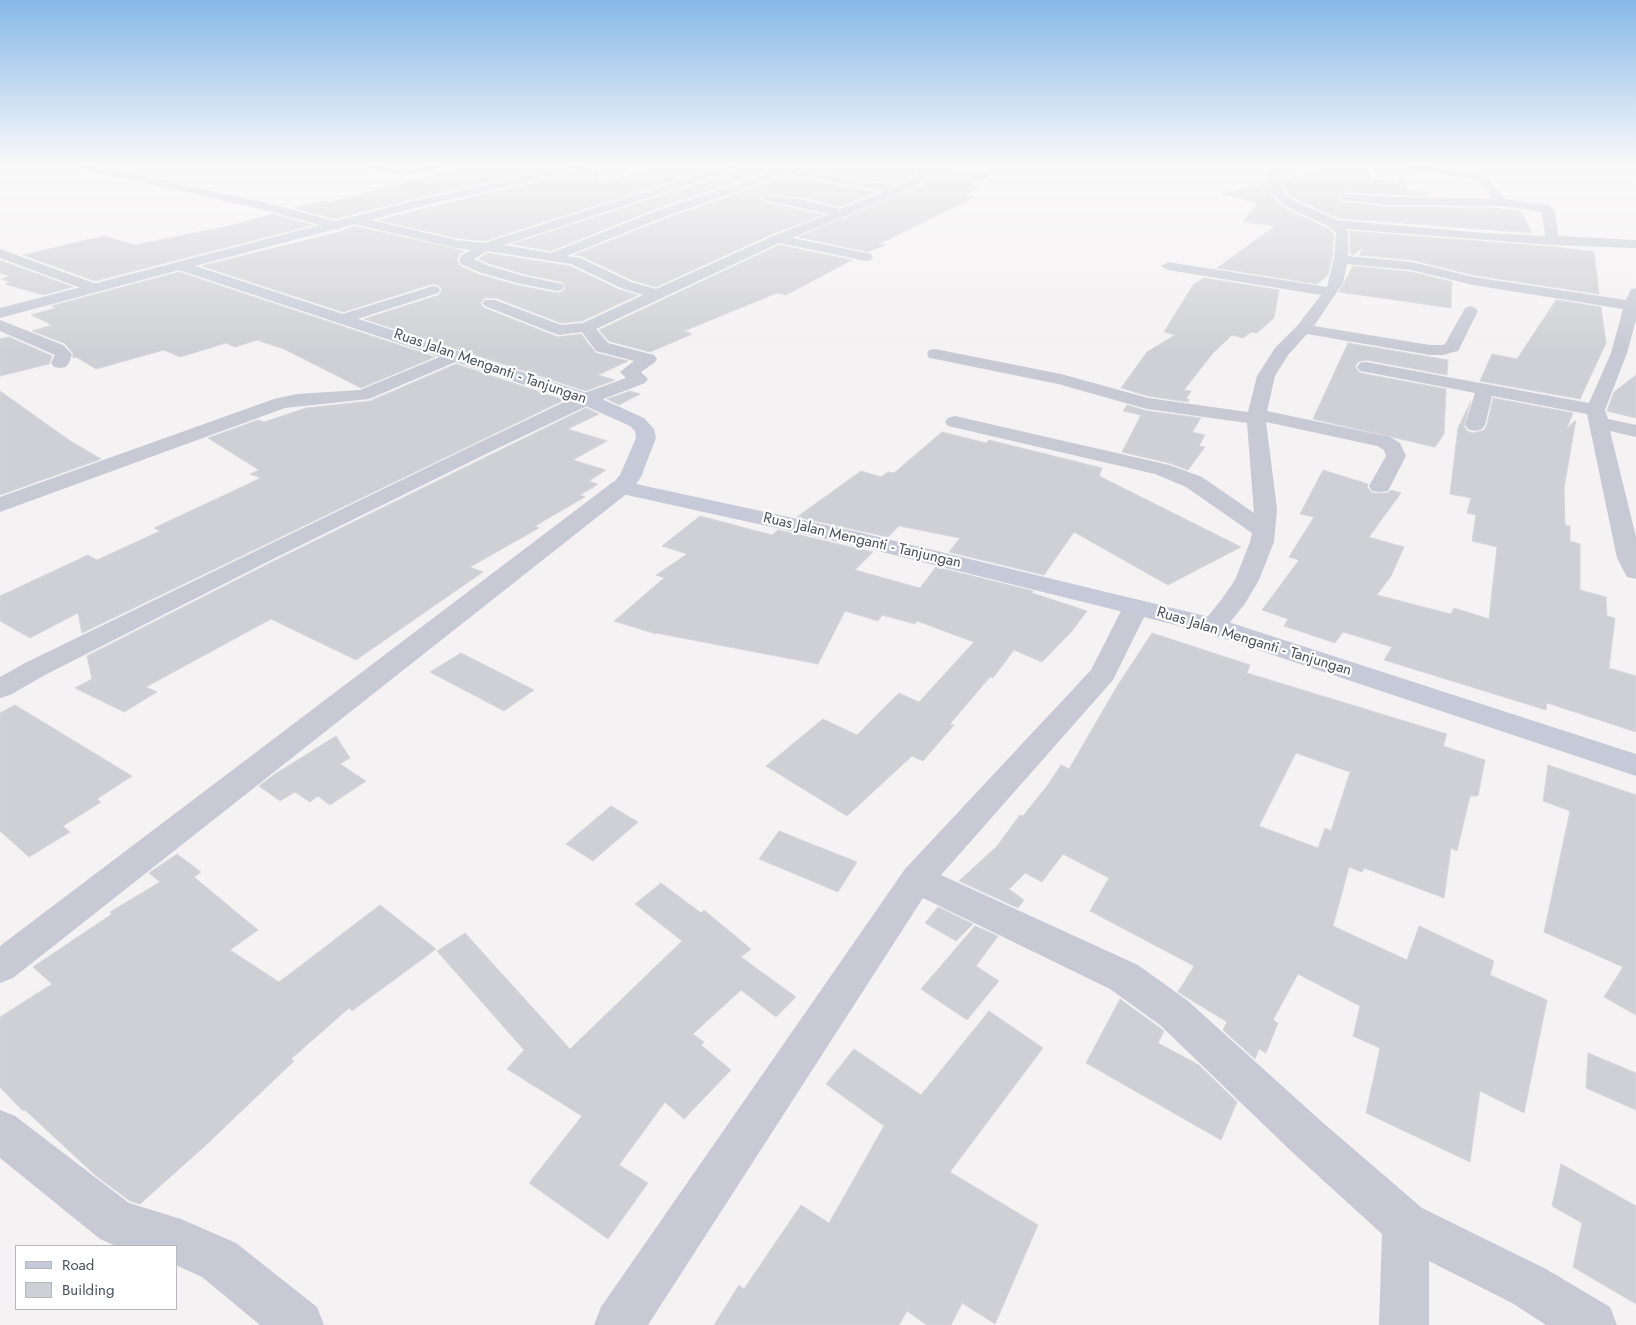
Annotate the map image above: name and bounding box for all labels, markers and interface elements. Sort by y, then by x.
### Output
street label: Ruas Jalan Menganti - Tanjungan [391,326,589,408]
street label: Ruas Jalan Menganti - Tanjungan [761,509,963,573]
street label: Ruas Jalan Menganti - Tanjungan [1154,604,1354,680]
legend [15,1245,178,1310]
text: Road [62,1254,94,1276]
text: Building [62,1279,114,1301]

